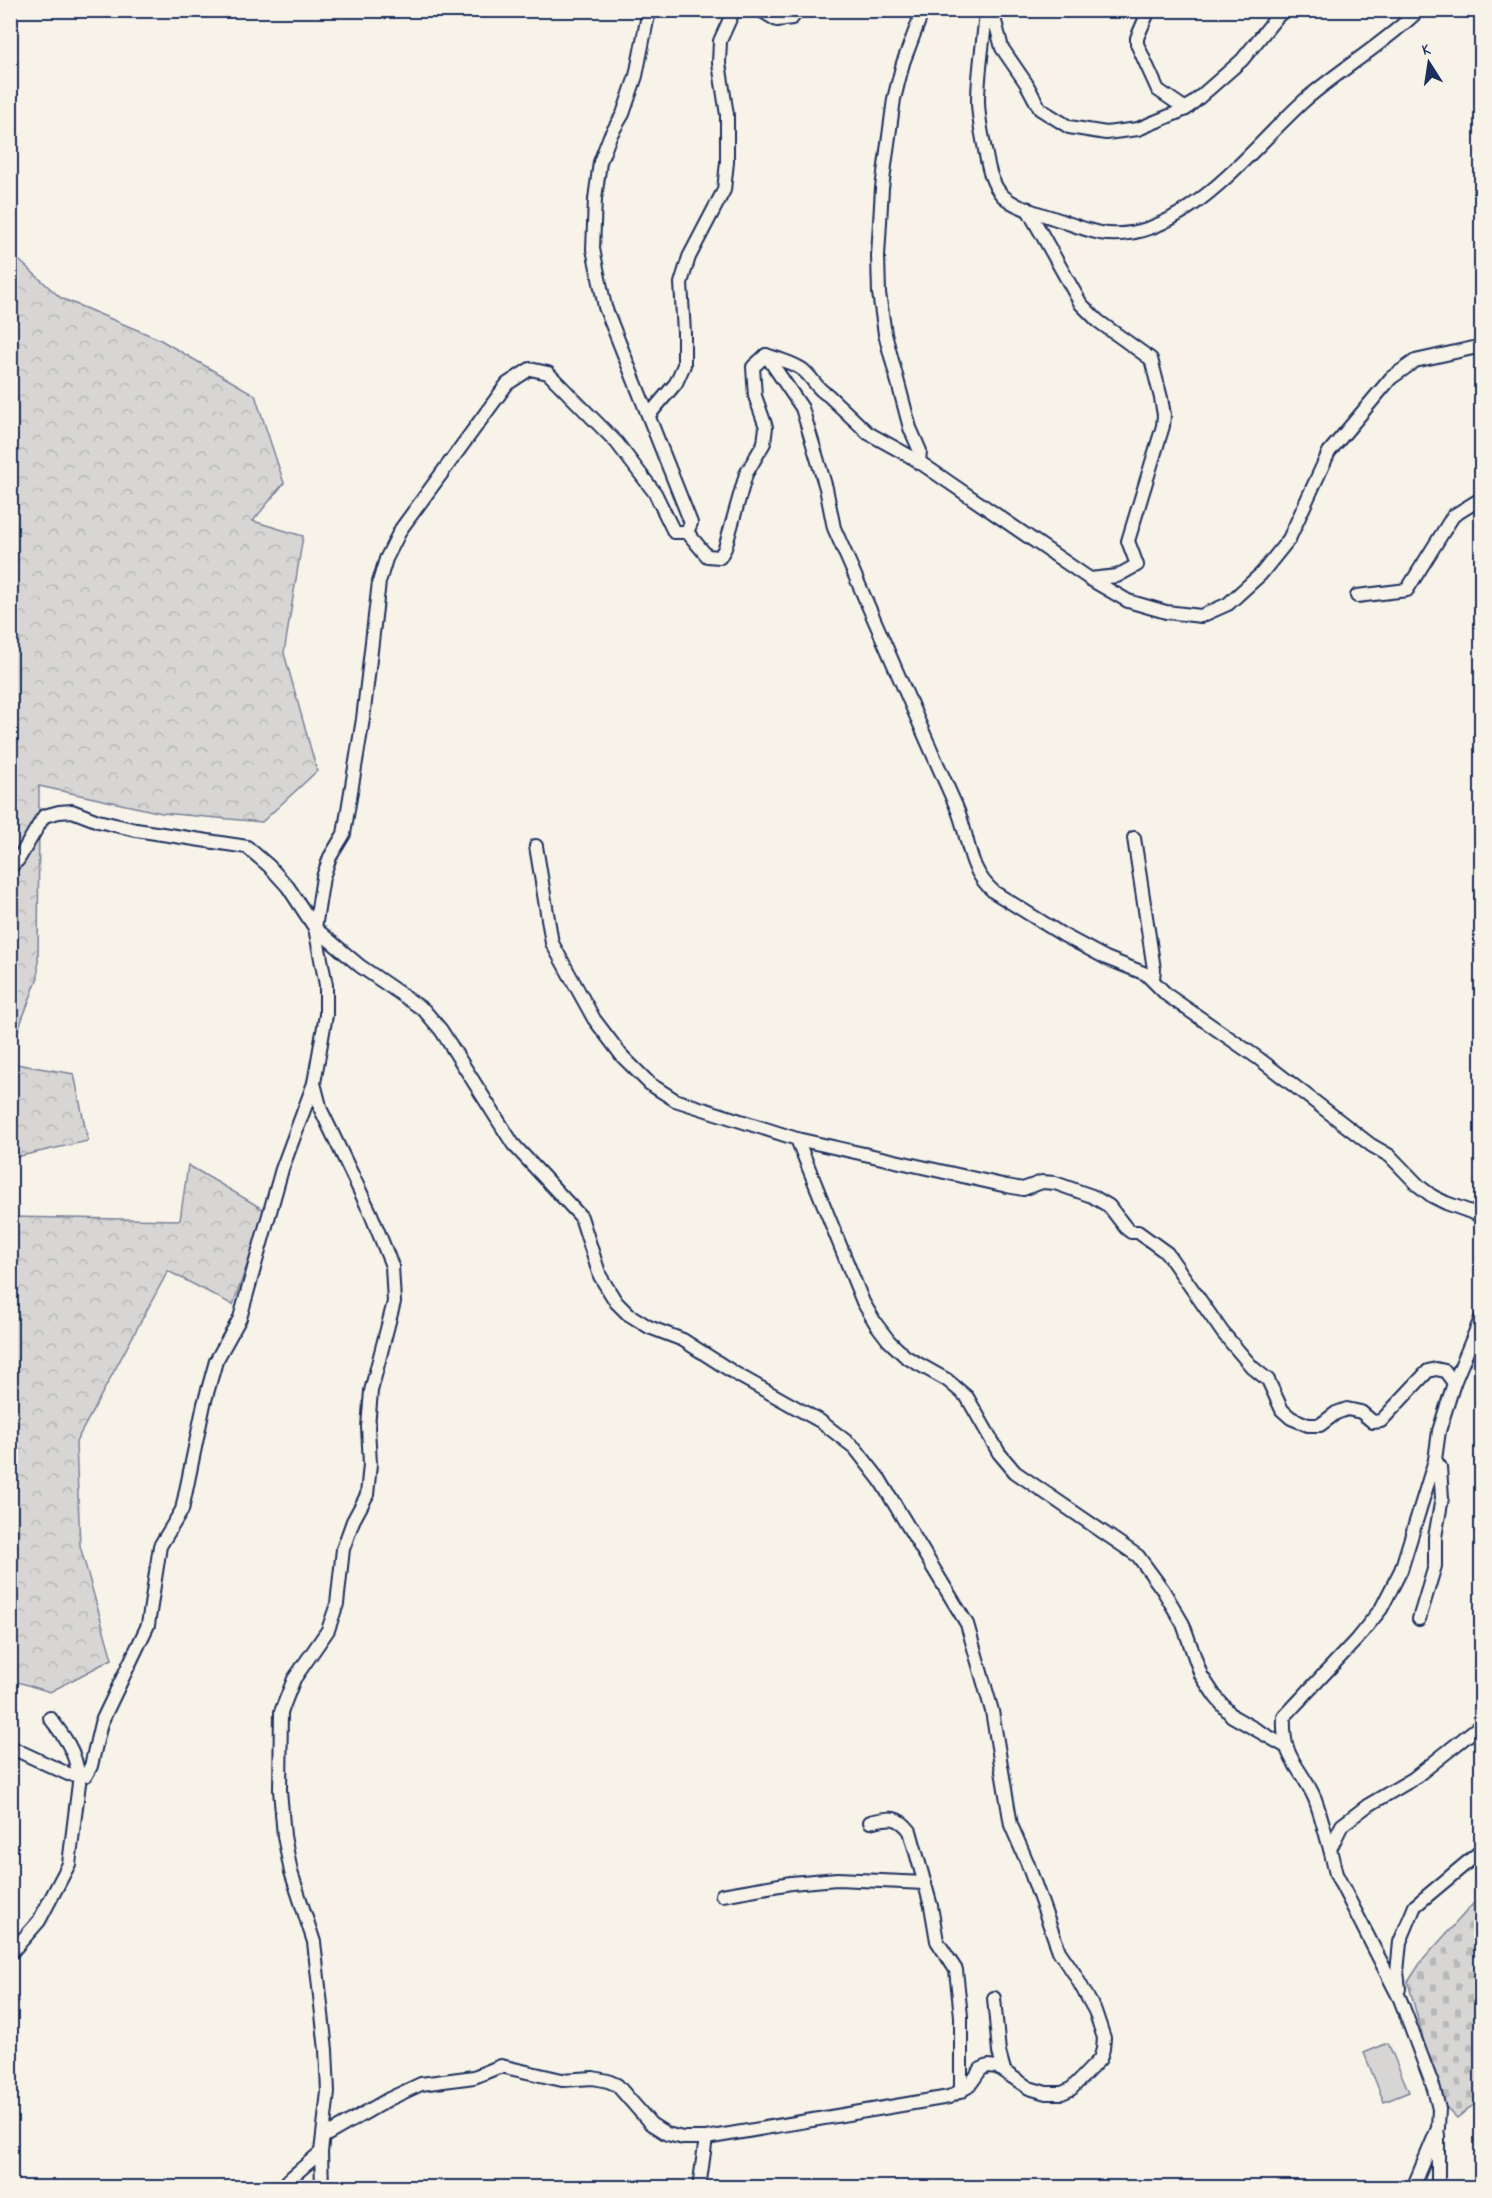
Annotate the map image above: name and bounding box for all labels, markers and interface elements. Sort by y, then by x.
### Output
north arrow [1399,33,1459,93]
text: K [1420,37,1434,63]

